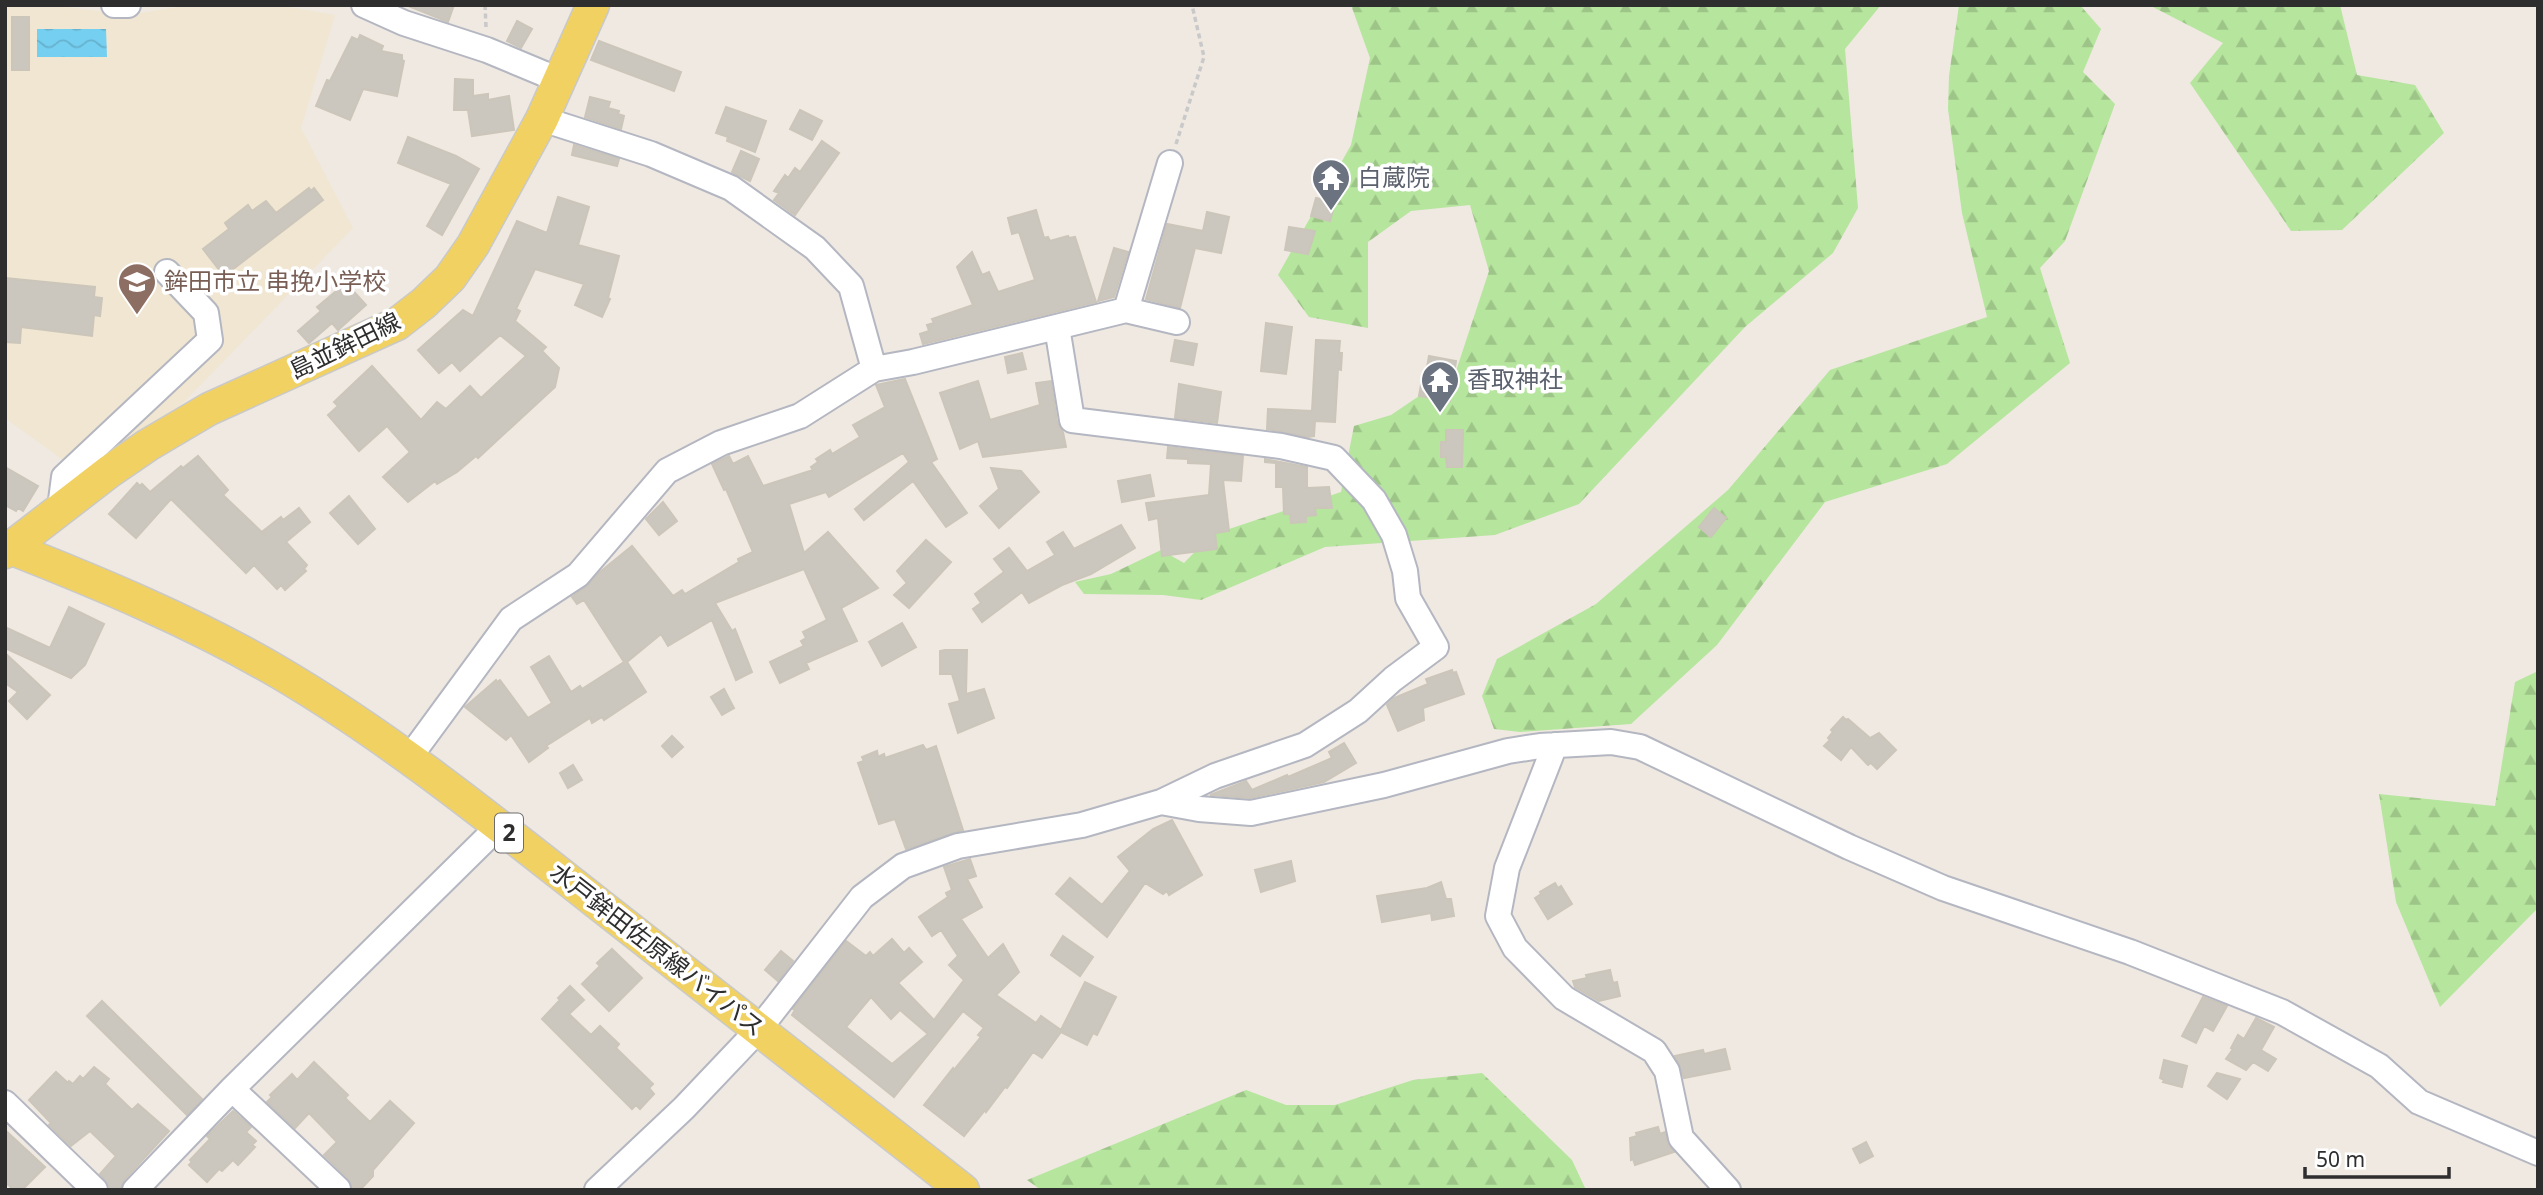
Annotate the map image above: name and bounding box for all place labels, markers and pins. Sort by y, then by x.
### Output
temple icon: 白蔵院 [1310,157,1352,212]
place label: 白蔵院 [1358,160,1430,193]
school or university icon: 鉾田市立 串挽小学校 [116,261,158,316]
place label: 鉾田市立 串挽小学校 [164,264,386,297]
temple icon: 香取神社 [1419,359,1461,414]
place label: 香取神社 [1467,362,1563,395]

